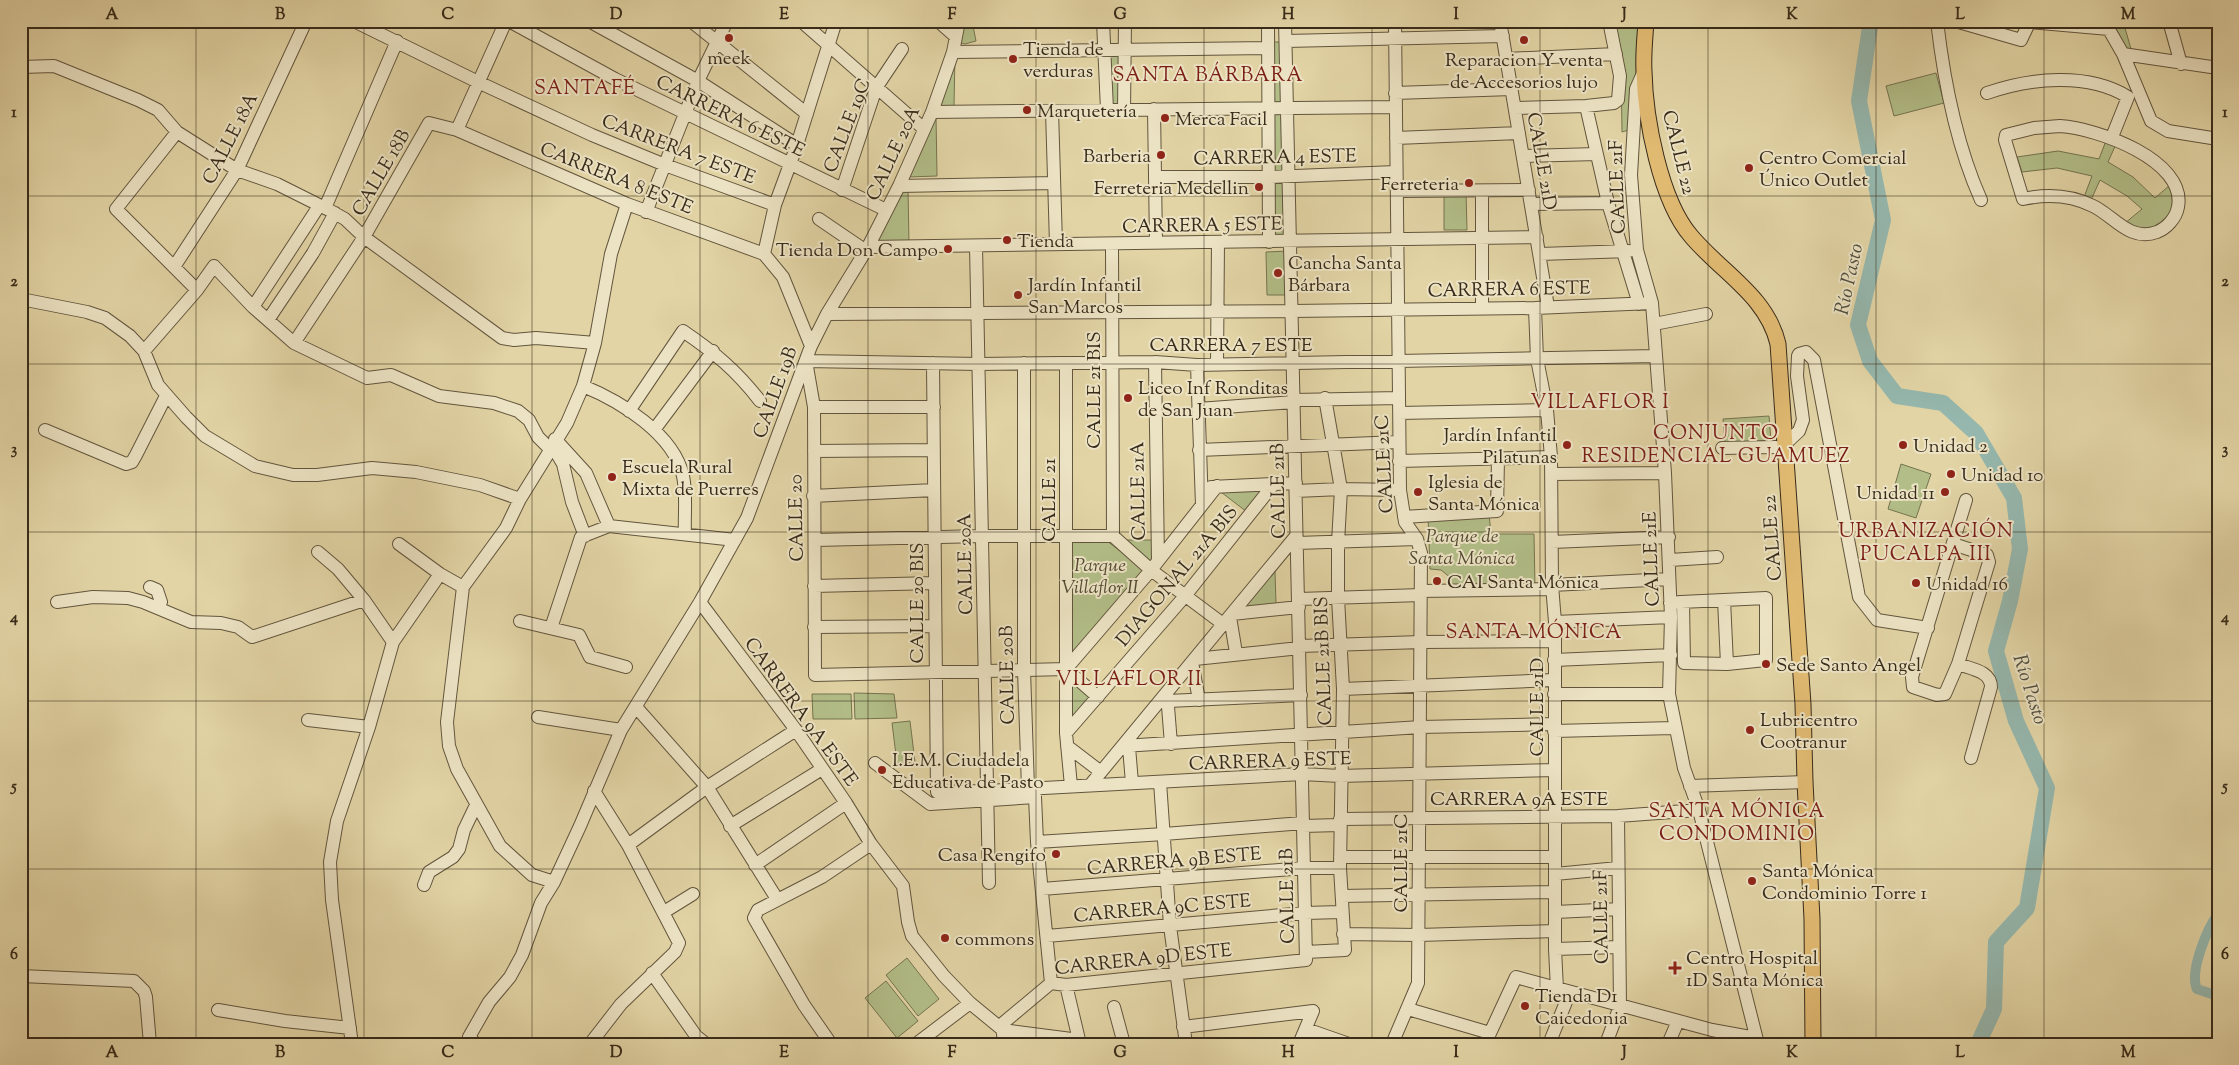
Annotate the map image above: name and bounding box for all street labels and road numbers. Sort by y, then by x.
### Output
street label: CARRERA 6 ESTE [651,69,810,165]
street label: CALLE 19C [818,75,879,177]
street label: CALLE 18A [197,88,266,190]
street label: CALLE 20A [861,102,928,206]
street label: CALLE 22 [1654,108,1701,198]
street label: CARRERA 7 ESTE [597,109,760,192]
street label: CALLE 21D [1519,110,1562,212]
street label: CALLE 18B [346,125,418,222]
street label: CARRERA 8 ESTE [535,136,697,223]
street label: CALLE 21F [1603,139,1634,234]
street label: CARRERA 4 ESTE [1193,144,1357,173]
street label: CARRERA 5 ESTE [1122,212,1283,241]
street label: CARRERA 6 ESTE [1427,276,1591,305]
street label: CALLE 21 BIS [1082,331,1109,449]
street label: CARRERA 7 ESTE [1149,333,1313,360]
street label: CALLE 19B [747,343,805,443]
street label: CALLE 21C [1369,414,1402,514]
street label: CALLE 21A [1125,441,1154,541]
street label: CALLE 21B [1265,443,1294,539]
street label: CALLE 21 [1037,458,1064,542]
street label: CALLE 20 [783,474,812,562]
street label: CALLE 22 [1757,494,1790,582]
street label: DIAGONAL 21A BIS [1111,500,1245,653]
street label: CALLE 21E [1637,510,1668,607]
street label: CALLE 20A [952,512,981,615]
street label: CALLE 20 BIS [905,543,932,663]
street label: CALLE 21B BIS [1309,596,1340,726]
street label: CALLE 20B [994,625,1023,725]
street label: CARRERA 9A ESTE [737,632,864,793]
street label: CALLE 21D [1525,658,1552,756]
street label: CARRERA 9 ESTE [1188,746,1352,779]
street label: CARRERA 9A ESTE [1430,787,1609,814]
street label: CALLE 21C [1389,813,1416,913]
street label: CARRERA 9B ESTE [1086,841,1263,884]
street label: CALLE 21B [1274,848,1303,944]
street label: CALLE 21F [1588,869,1617,964]
street label: CARRERA 9C ESTE [1072,888,1253,931]
street label: CARRERA 9D ESTE [1053,938,1234,983]

